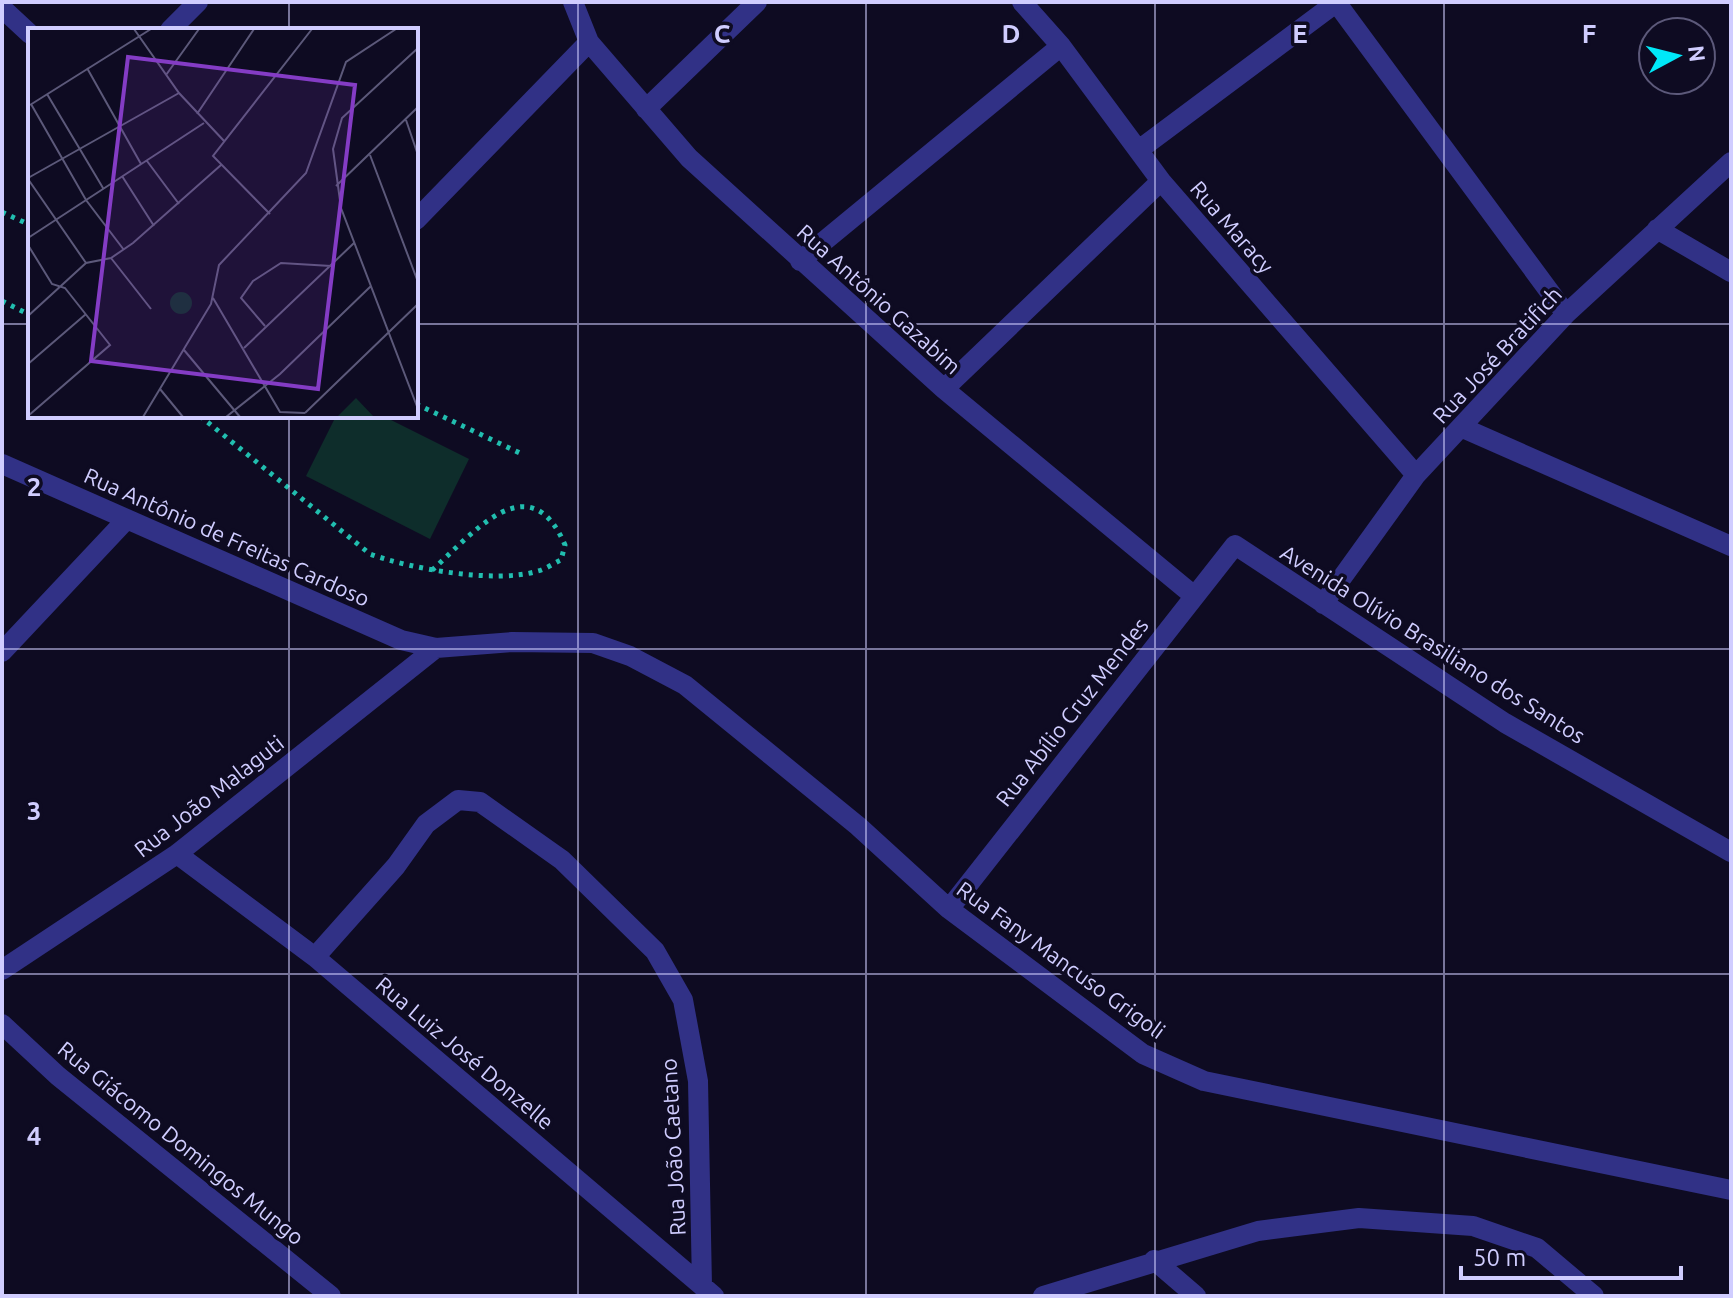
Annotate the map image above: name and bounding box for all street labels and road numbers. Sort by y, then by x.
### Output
street label: Rua Maracy [1186,176,1279,278]
street label: Rua Antônio Gazabim [792,219,966,379]
street label: Rua José Bratifich [1427,281,1566,428]
street label: Rua Antônio de Freitas Cardoso [81,462,374,611]
street label: Avenida Olívio Brasiliano dos Santos [1276,539,1590,748]
street label: Rua Abílio Cruz Mendes [990,613,1153,811]
street label: Rua João Malaguti [129,730,288,862]
street label: Rua Fany Mancuso Grigoli [952,876,1170,1043]
street label: Rua Luiz José Donzelle [371,971,559,1134]
street label: Rua Giácomo Domingos Mungo [53,1036,309,1250]
street label: Rua João Caetano [655,1058,690,1236]

